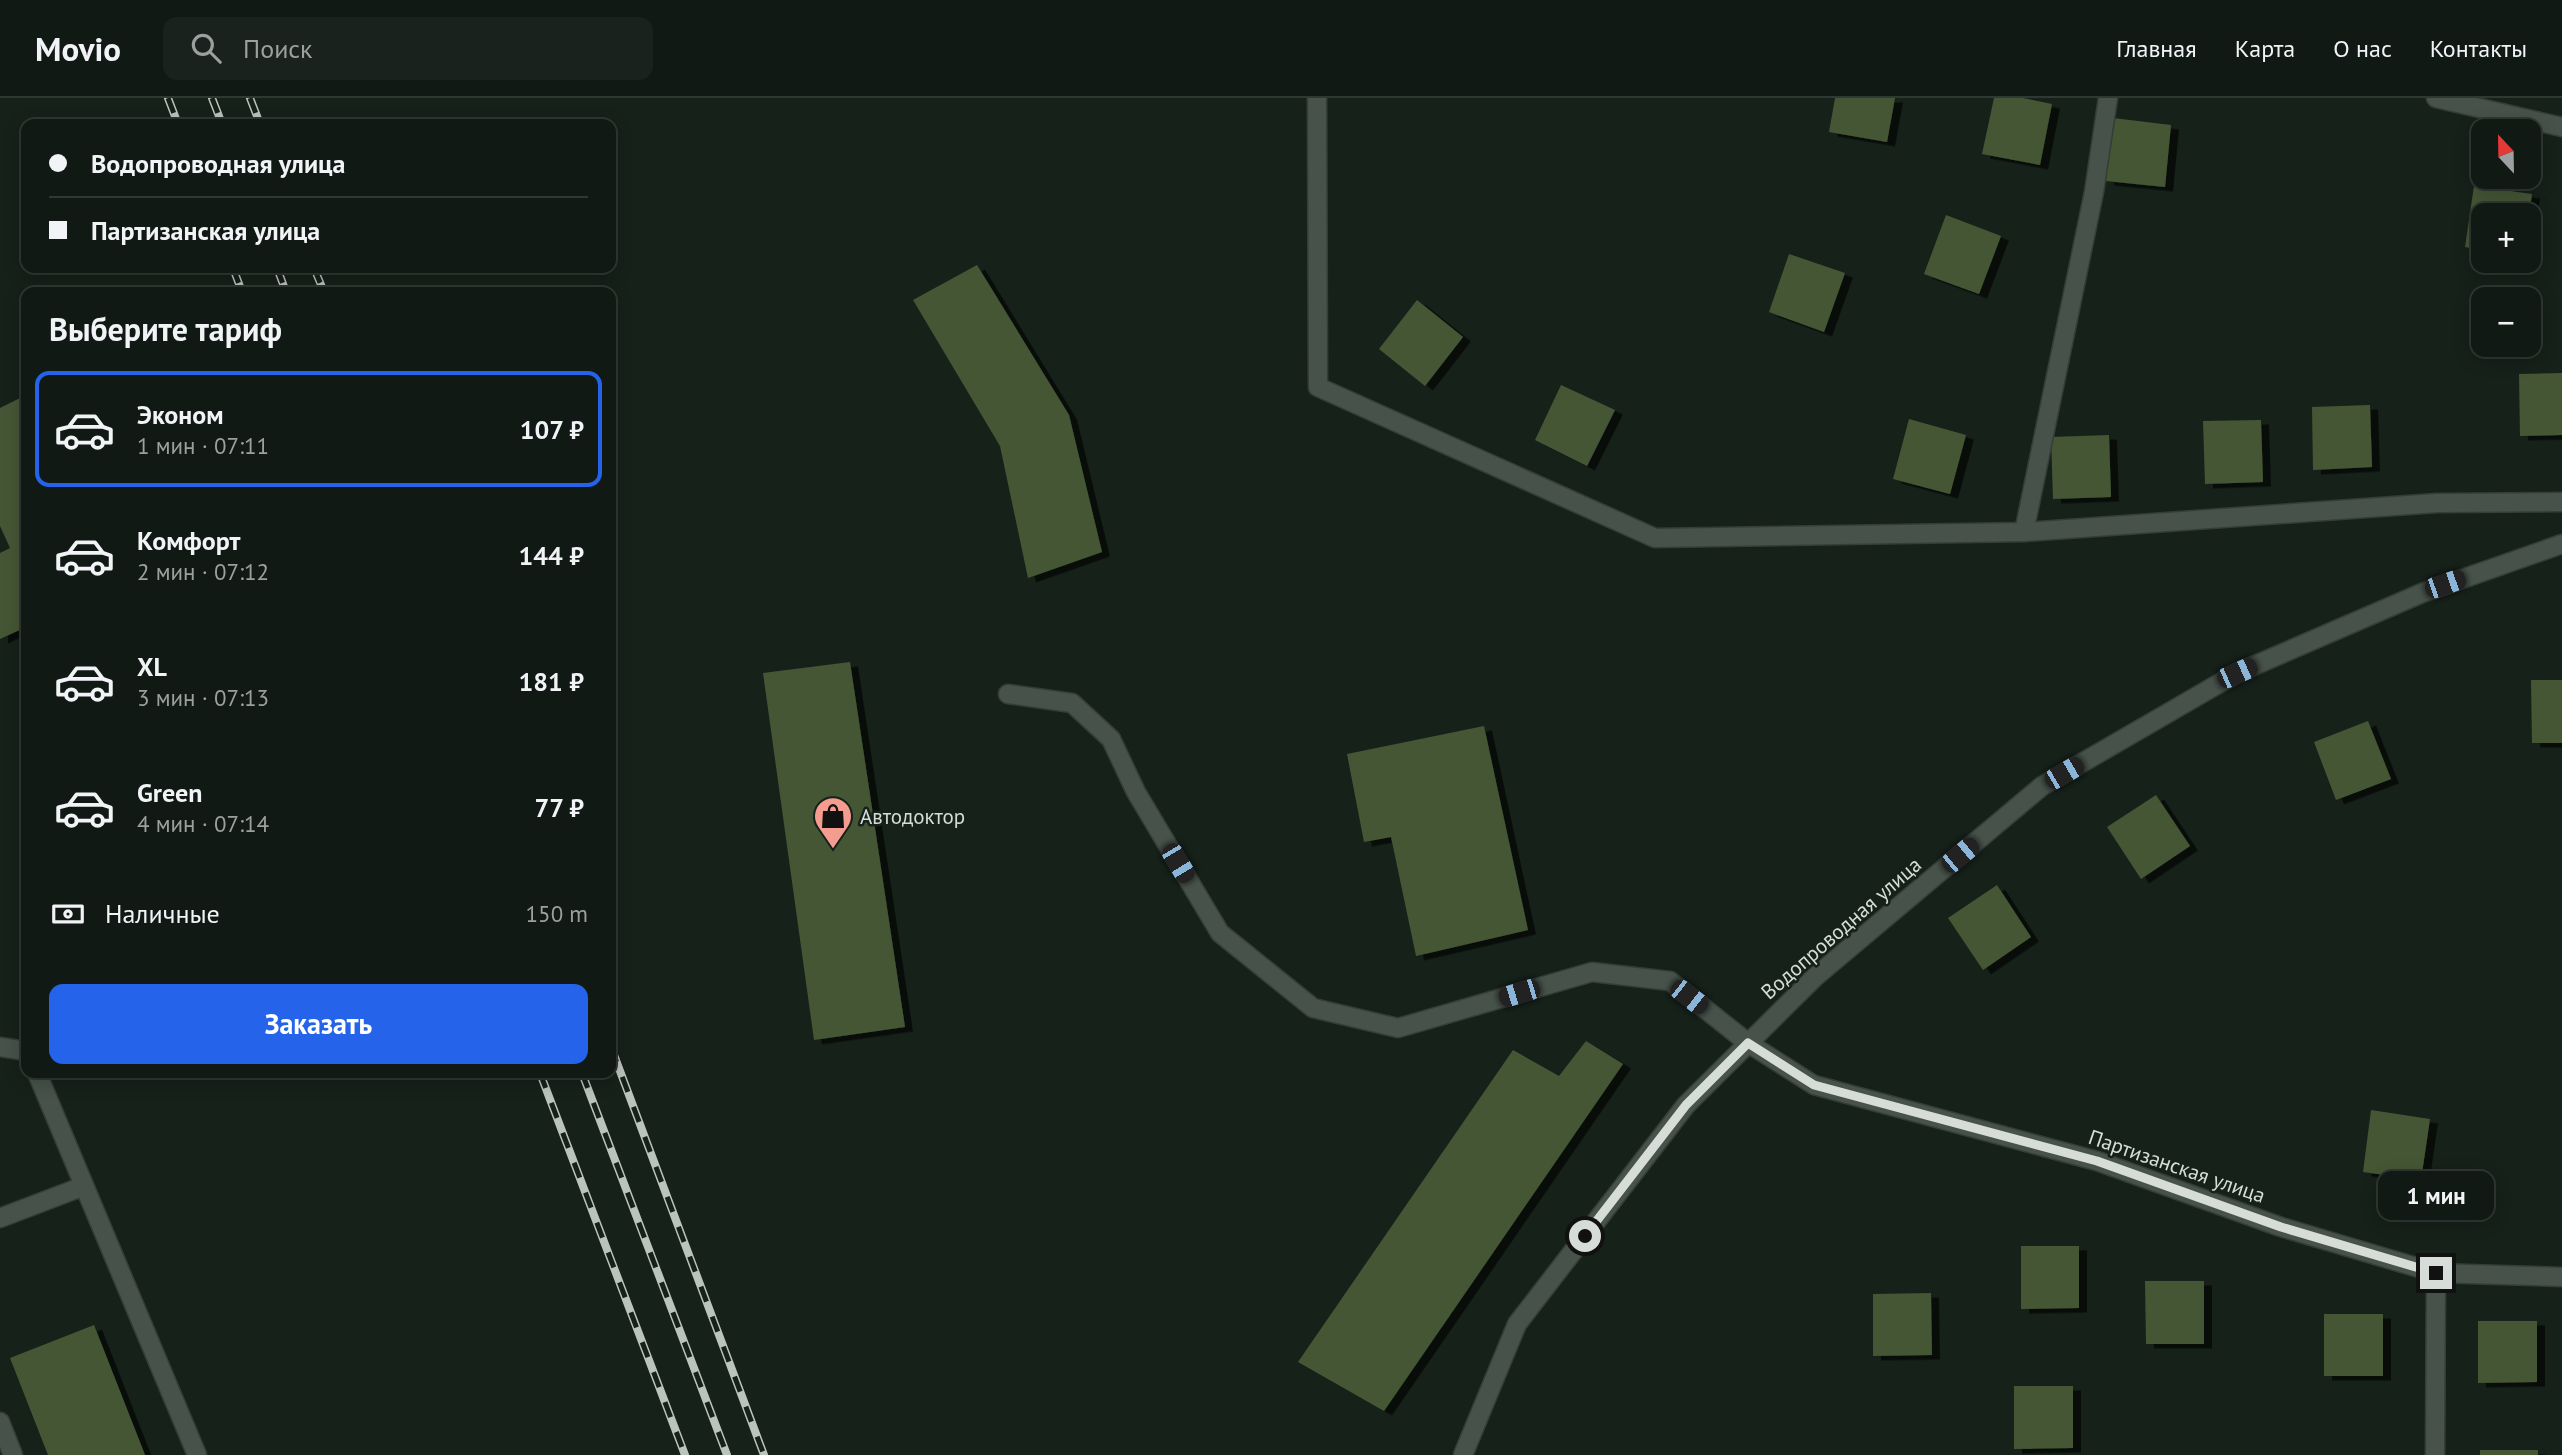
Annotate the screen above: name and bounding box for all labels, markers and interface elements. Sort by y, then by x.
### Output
search box [163,17,653,80]
text: Movio [35,27,121,70]
icon: search [187,29,225,67]
text: Поиск [243,32,313,65]
text: Главная [2116,33,2197,64]
text: Карта [2235,33,2295,64]
text: О нас [2333,33,2392,64]
text: Контакты [2430,33,2527,64]
north arrow [2471,119,2541,189]
map controls [2471,119,2541,357]
text: Водопроводная улица [91,147,346,180]
button: + [2471,203,2541,273]
text: Партизанская улица [91,214,320,247]
button: − [2471,287,2541,357]
text: Выберите тариф [49,308,282,350]
icon: car [53,398,116,461]
text: Эконом [137,398,224,431]
text: 107 ₽ [520,413,584,446]
text: 1 мин · 07:11 [137,431,269,460]
icon: car [53,524,116,587]
text: Комфорт [137,524,240,557]
text: 144 ₽ [518,539,584,572]
text: 2 мин · 07:12 [137,557,269,586]
car [2422,567,2469,601]
icon: car [53,650,116,713]
text: XL [137,650,167,683]
car [2214,655,2261,691]
text: 181 ₽ [518,665,584,698]
text: 3 мин · 07:13 [137,683,269,712]
car [2041,753,2088,793]
icon: car [53,776,116,839]
text: Green [137,776,202,809]
text: 77 ₽ [535,791,584,824]
shop icon: Автодоктор [812,795,854,850]
place label: Автодоктор [860,803,965,830]
text: 4 мин · 07:14 [137,809,269,838]
car [1938,833,1983,877]
car [1159,840,1198,886]
street label: Водопроводная улица [1755,851,1927,1005]
icon: cash [49,895,87,933]
text: Наличные [105,897,220,930]
text: 150 m [526,899,588,928]
car [1666,976,1713,1018]
car [1496,977,1543,1009]
button: Заказать [49,984,588,1064]
street label: Партизанская улица [2085,1123,2269,1209]
callout: 1 мин [2378,1172,2494,1220]
text: 1 мин [2406,1181,2466,1210]
route start [1569,1220,1601,1252]
route end [2420,1257,2452,1289]

